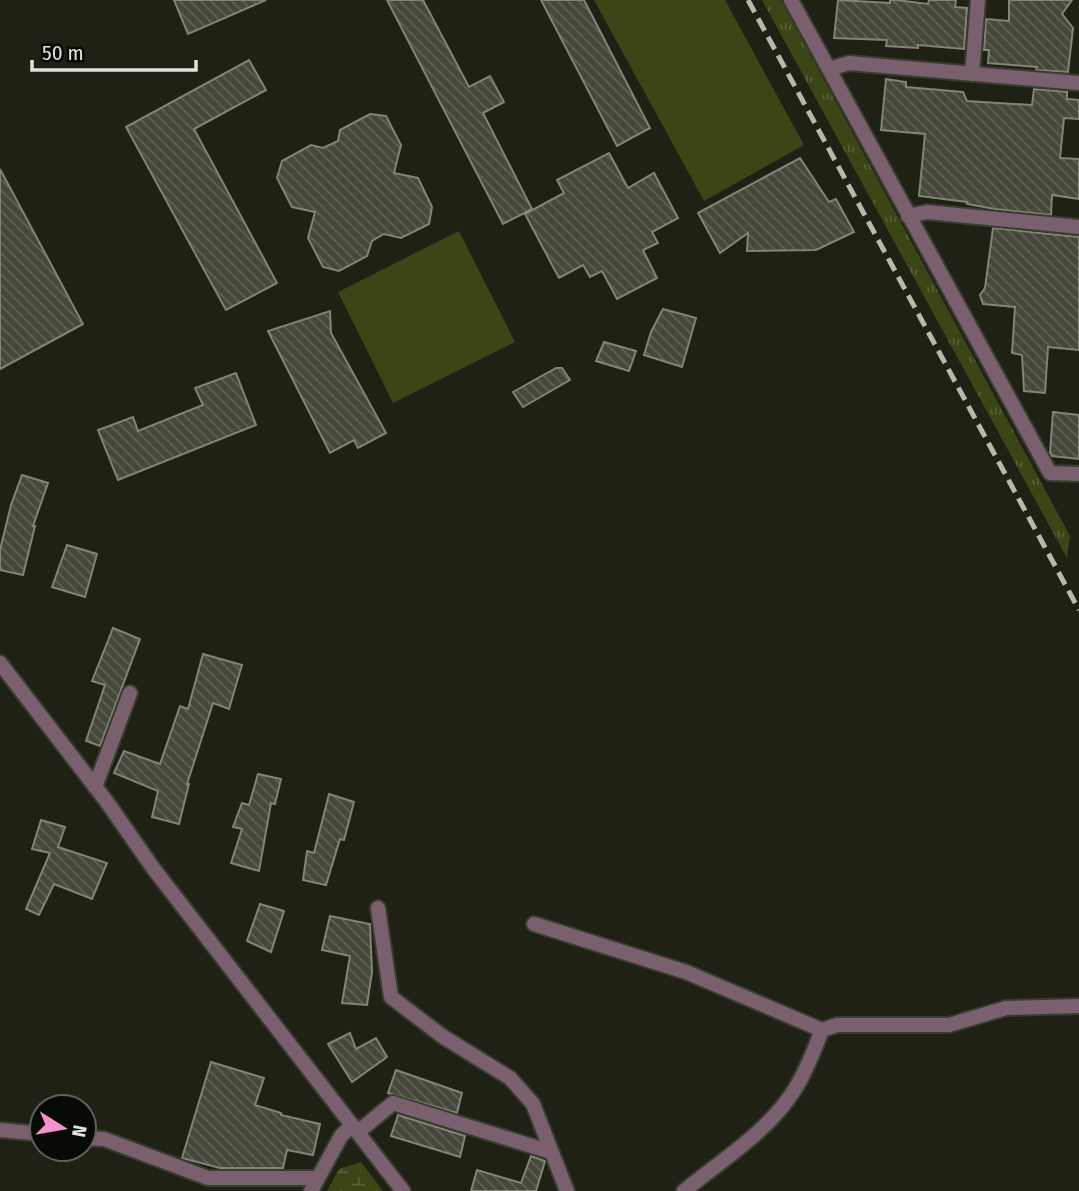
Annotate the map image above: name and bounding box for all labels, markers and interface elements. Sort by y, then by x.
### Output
scale bar [32,28,196,72]
text: 50 m [42,40,84,66]
north arrow [28,1093,98,1163]
text: N [67,1123,92,1139]

